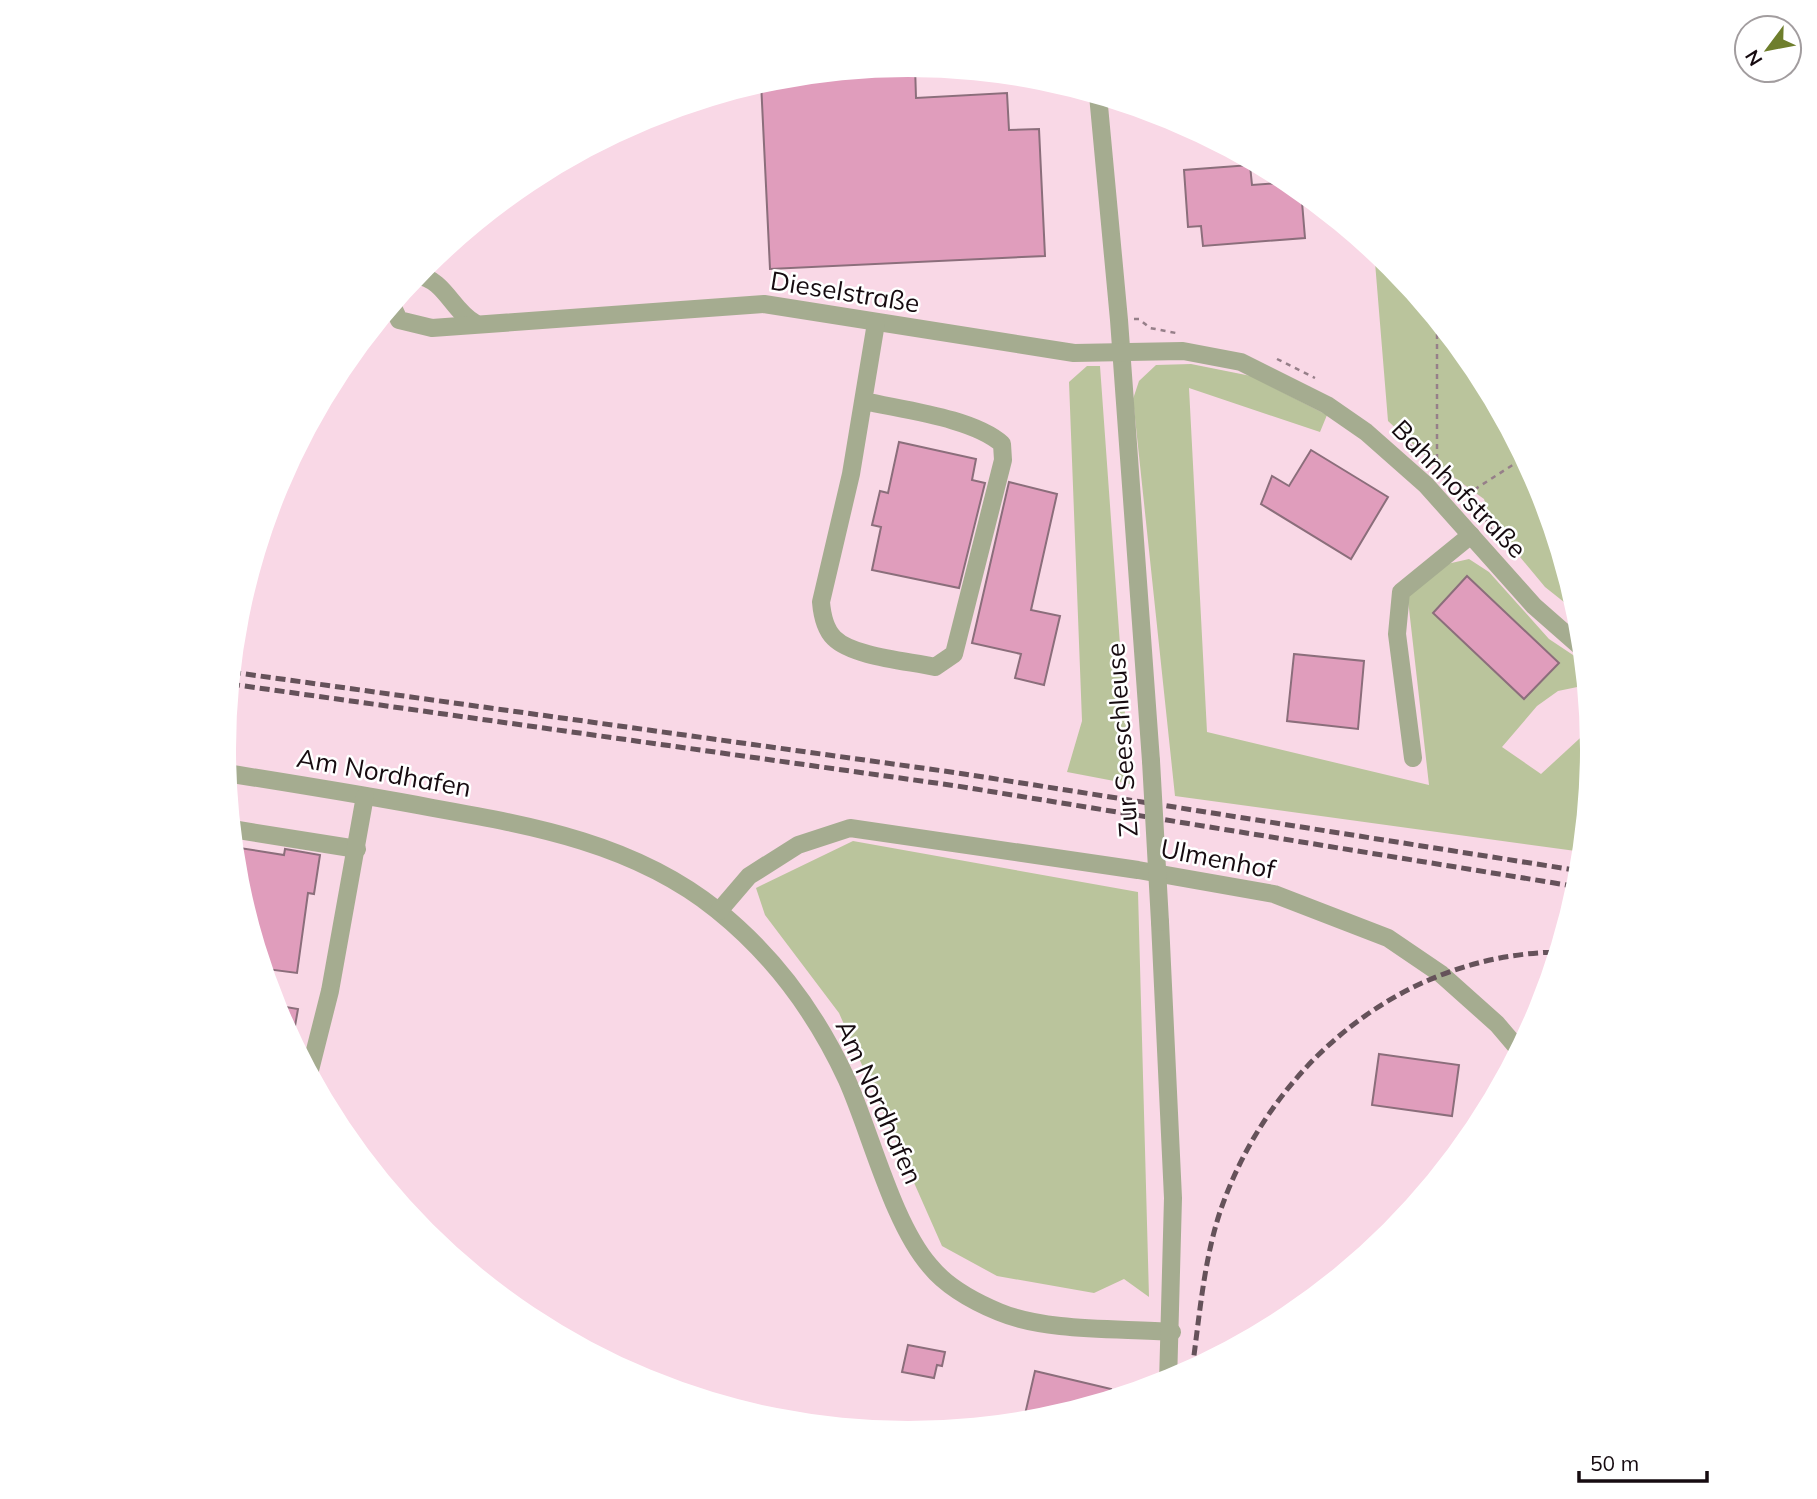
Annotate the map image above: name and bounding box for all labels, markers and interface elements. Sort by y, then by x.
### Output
north arrow [1733,14,1803,84]
text: N [1740,46,1768,70]
street label: Dieselstraße [768,263,922,320]
street label: Bahnhofstraße [1385,413,1534,565]
street label: Zur Seeschleuse [1098,642,1145,838]
street label: Am Nordhafen [294,741,474,804]
street label: Ulmenhof [1158,831,1279,886]
street label: Am Nordhafen [828,1014,930,1189]
scale bar [1579,1440,1707,1484]
text: 50 m [1590,1450,1639,1476]

